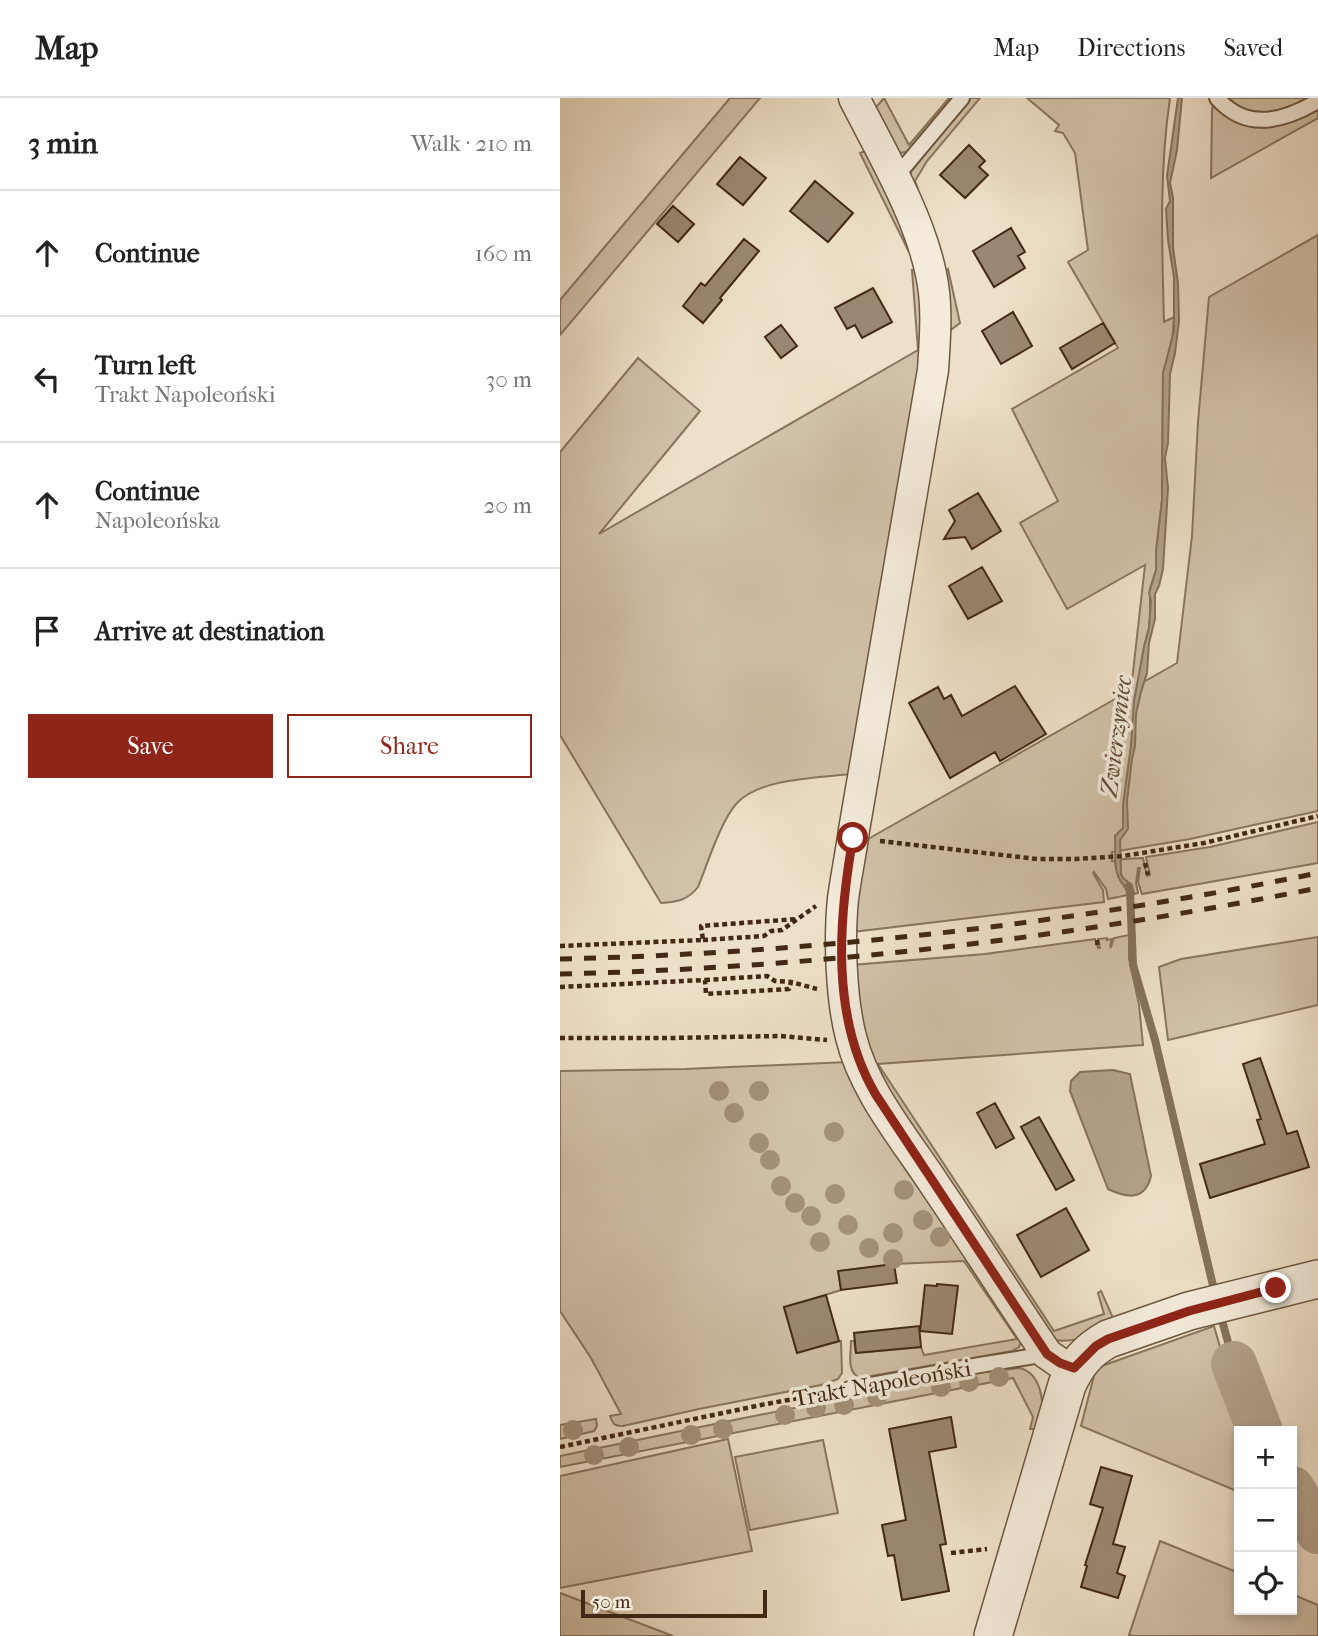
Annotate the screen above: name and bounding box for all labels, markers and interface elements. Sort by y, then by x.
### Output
text: Map [35,29,98,68]
text: Map [993,34,1039,62]
text: Directions [1077,34,1185,62]
text: Saved [1223,34,1283,62]
text: 3 min [28,126,98,161]
text: Walk · 210 m [411,130,532,157]
icon: ahead [28,234,66,272]
text: Continue [95,238,200,269]
text: 160 m [475,240,532,267]
text: Turn left [95,350,196,381]
icon: left [28,360,66,398]
text: 30 m [486,366,532,393]
text: Trakt Napoleoński [95,381,275,408]
text: Continue [95,476,200,507]
icon: ahead [28,486,66,524]
text: 20 m [483,492,532,519]
text: Napoleońska [95,507,220,534]
icon: arrive [28,612,66,650]
text: Arrive at destination [95,616,325,647]
water label: Zwierzyniec [1094,673,1137,800]
button: Save [28,714,273,778]
button: Share [287,714,532,778]
route start [837,822,868,853]
route end [1260,1272,1291,1303]
street label: Trakt Napoleoński [791,1354,973,1412]
map controls [1234,1426,1297,1615]
button: + [1234,1426,1297,1489]
button: − [1234,1489,1297,1552]
button: locate [1234,1552,1297,1615]
scale bar [581,1587,766,1619]
text: 50 m [592,1591,631,1613]

